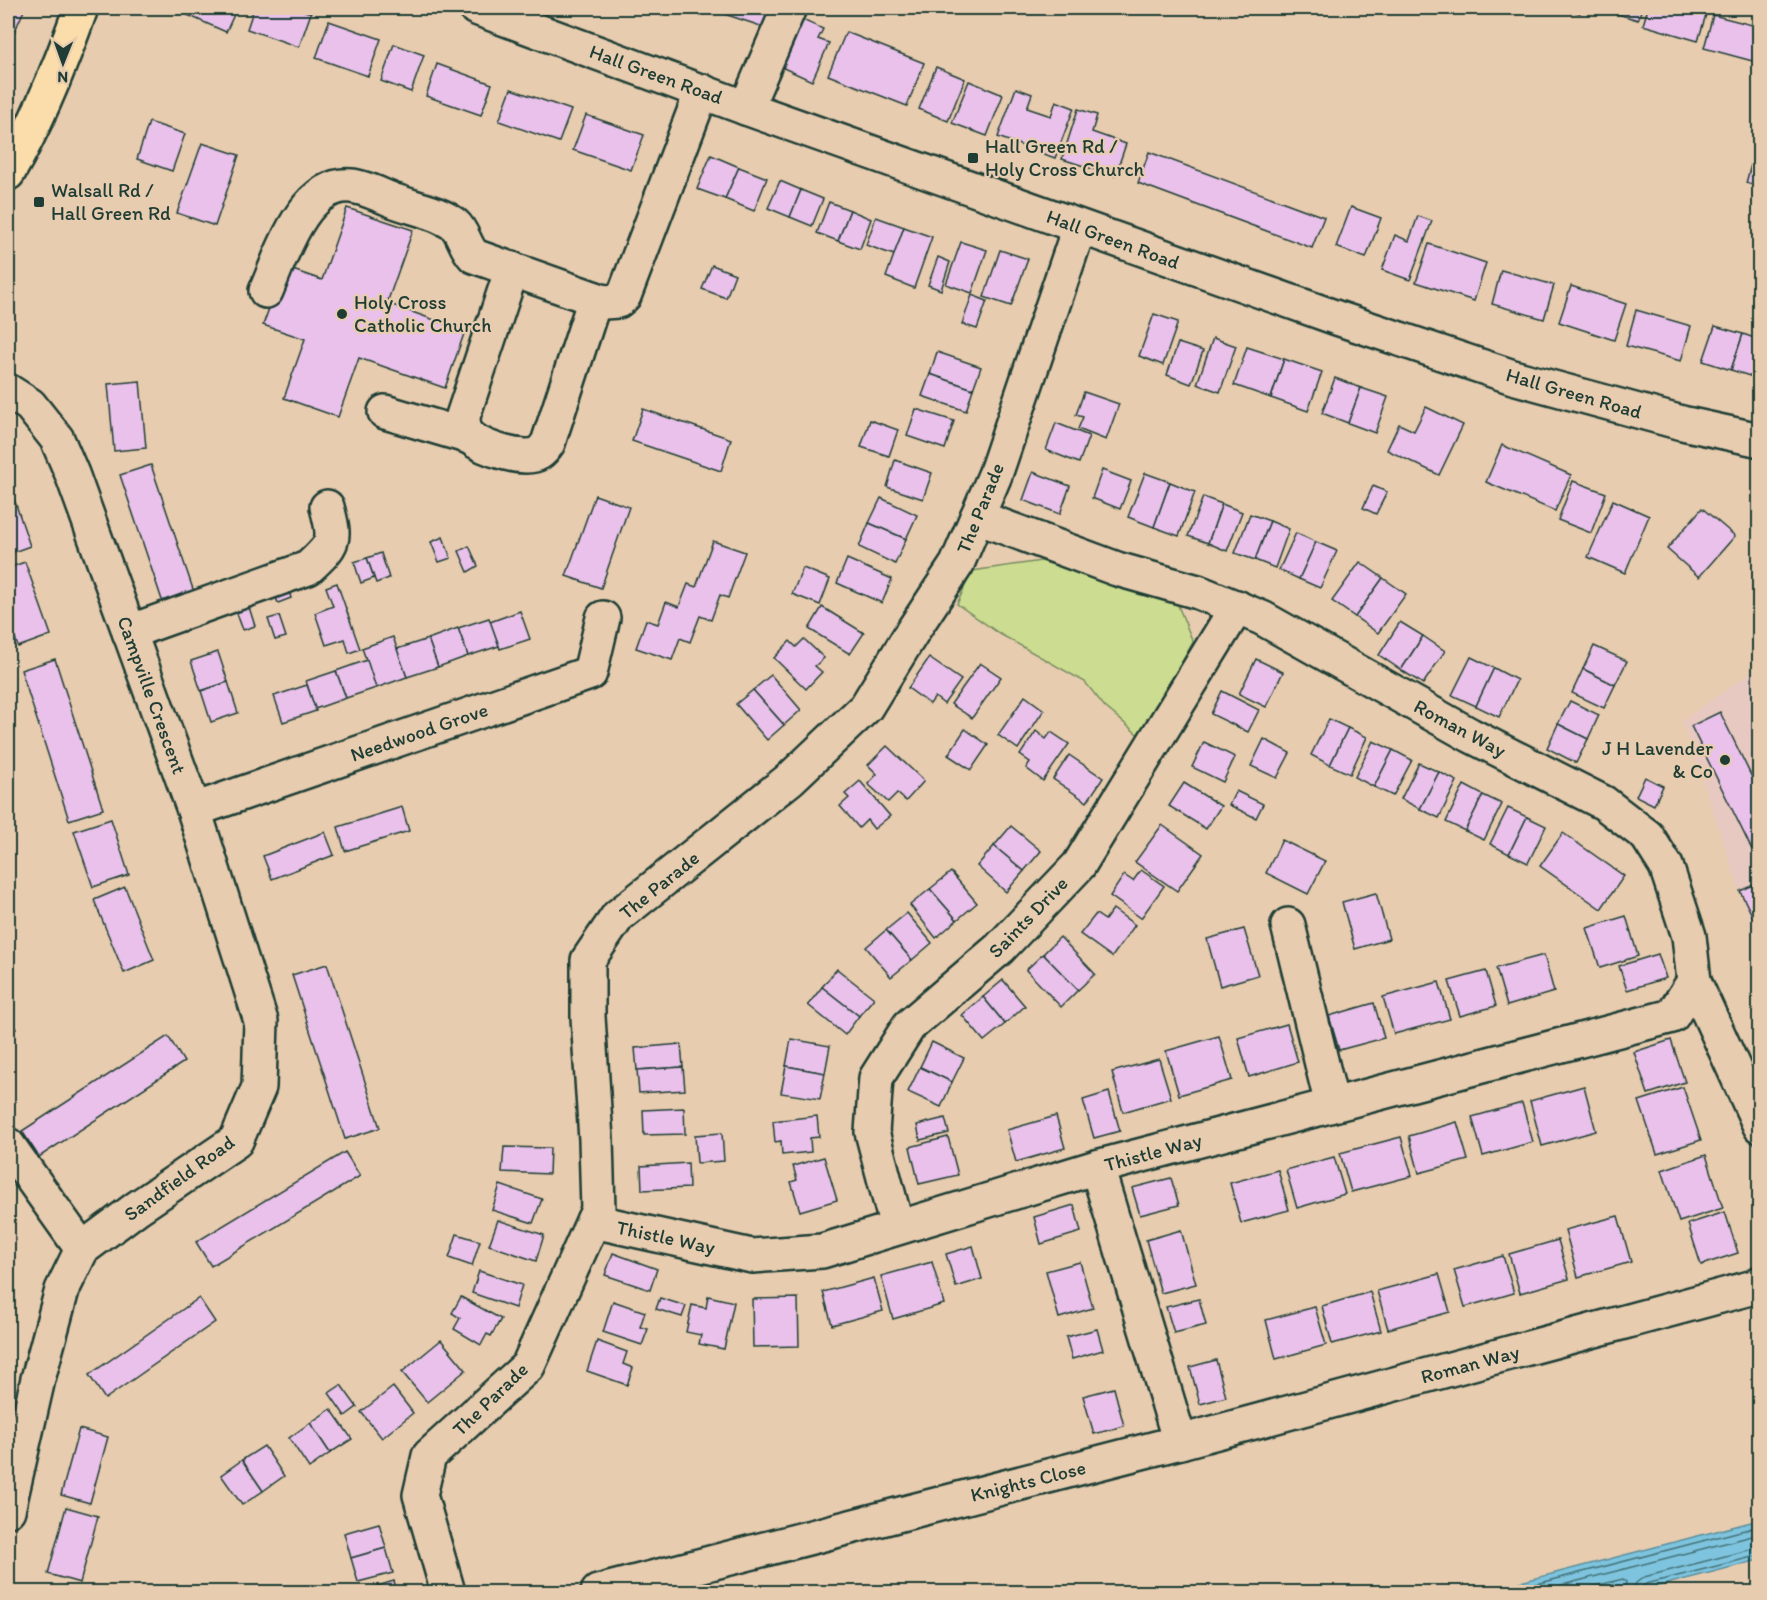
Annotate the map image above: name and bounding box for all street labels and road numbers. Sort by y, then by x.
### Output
street label: Hall Green Road [586,39,726,109]
street label: Hall Green Road [1043,204,1183,274]
street label: Hall Green Road [1503,362,1645,424]
street label: The Parade [951,459,1009,557]
street label: Campville Crescent [112,613,192,777]
street label: Roman Way [1410,694,1511,763]
street label: Needwood Grove [347,697,491,767]
street label: The Parade [614,846,704,924]
street label: Saints Drive [983,871,1073,963]
street label: Thistle Way [1102,1127,1205,1177]
street label: Sandfield Road [119,1130,239,1226]
street label: Thistle Way [615,1215,718,1259]
street label: Roman Way [1418,1339,1522,1389]
street label: The Parade [447,1357,533,1441]
street label: Knights Close [968,1455,1088,1507]

